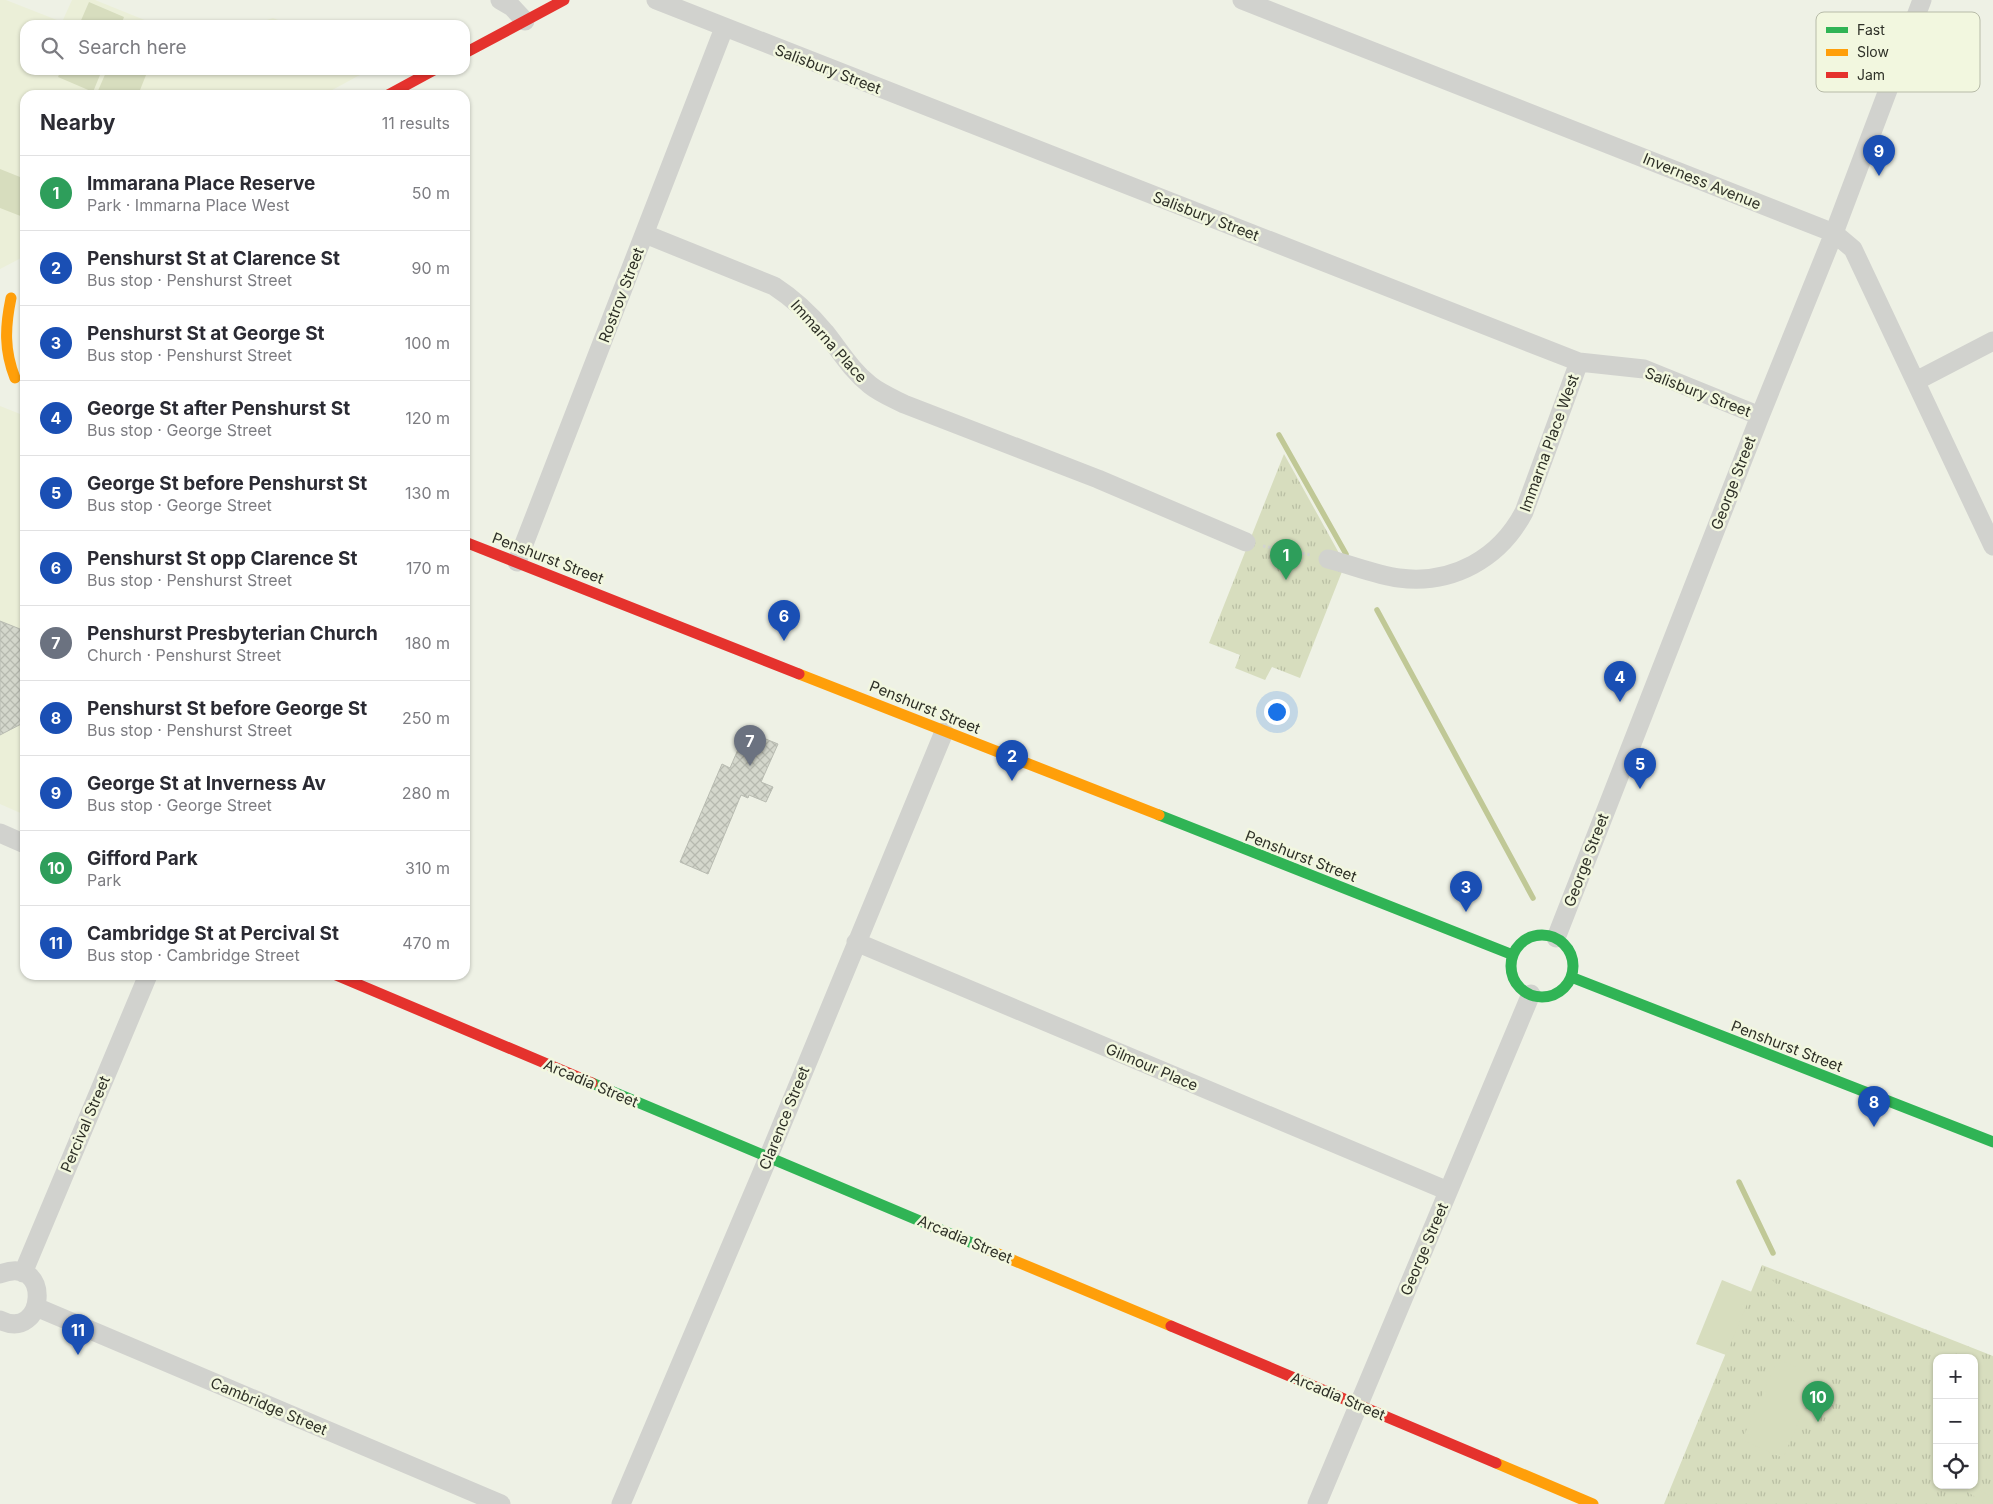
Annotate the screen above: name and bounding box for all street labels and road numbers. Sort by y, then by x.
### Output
street label: Salisbury Street [772,40,884,98]
street label: Inverness Avenue [1640,149,1764,213]
street label: Salisbury Street [1150,187,1262,245]
street label: Rostrov Street [594,245,648,345]
street label: Immarna Place [787,296,871,386]
street label: Salisbury Street [1642,363,1754,421]
street label: Immarna Place West [1515,372,1583,514]
street label: George Street [1706,433,1760,533]
street label: Penshurst Street [490,528,606,588]
street label: Penshurst Street [867,676,983,738]
street label: George Street [1559,810,1613,910]
street label: Penshurst Street [1243,826,1359,886]
street label: Penshurst Street [1729,1016,1845,1076]
street label: Gilmour Place [1103,1039,1201,1095]
street label: Arcadia Street [541,1055,641,1111]
street label: Clarence Street [755,1063,813,1173]
street label: Percival Street [56,1073,114,1175]
street label: George Street [1396,1200,1452,1298]
street label: Arcadia Street [915,1211,1015,1267]
street label: Arcadia Street [1288,1368,1388,1424]
street label: Cambridge Street [208,1373,330,1439]

